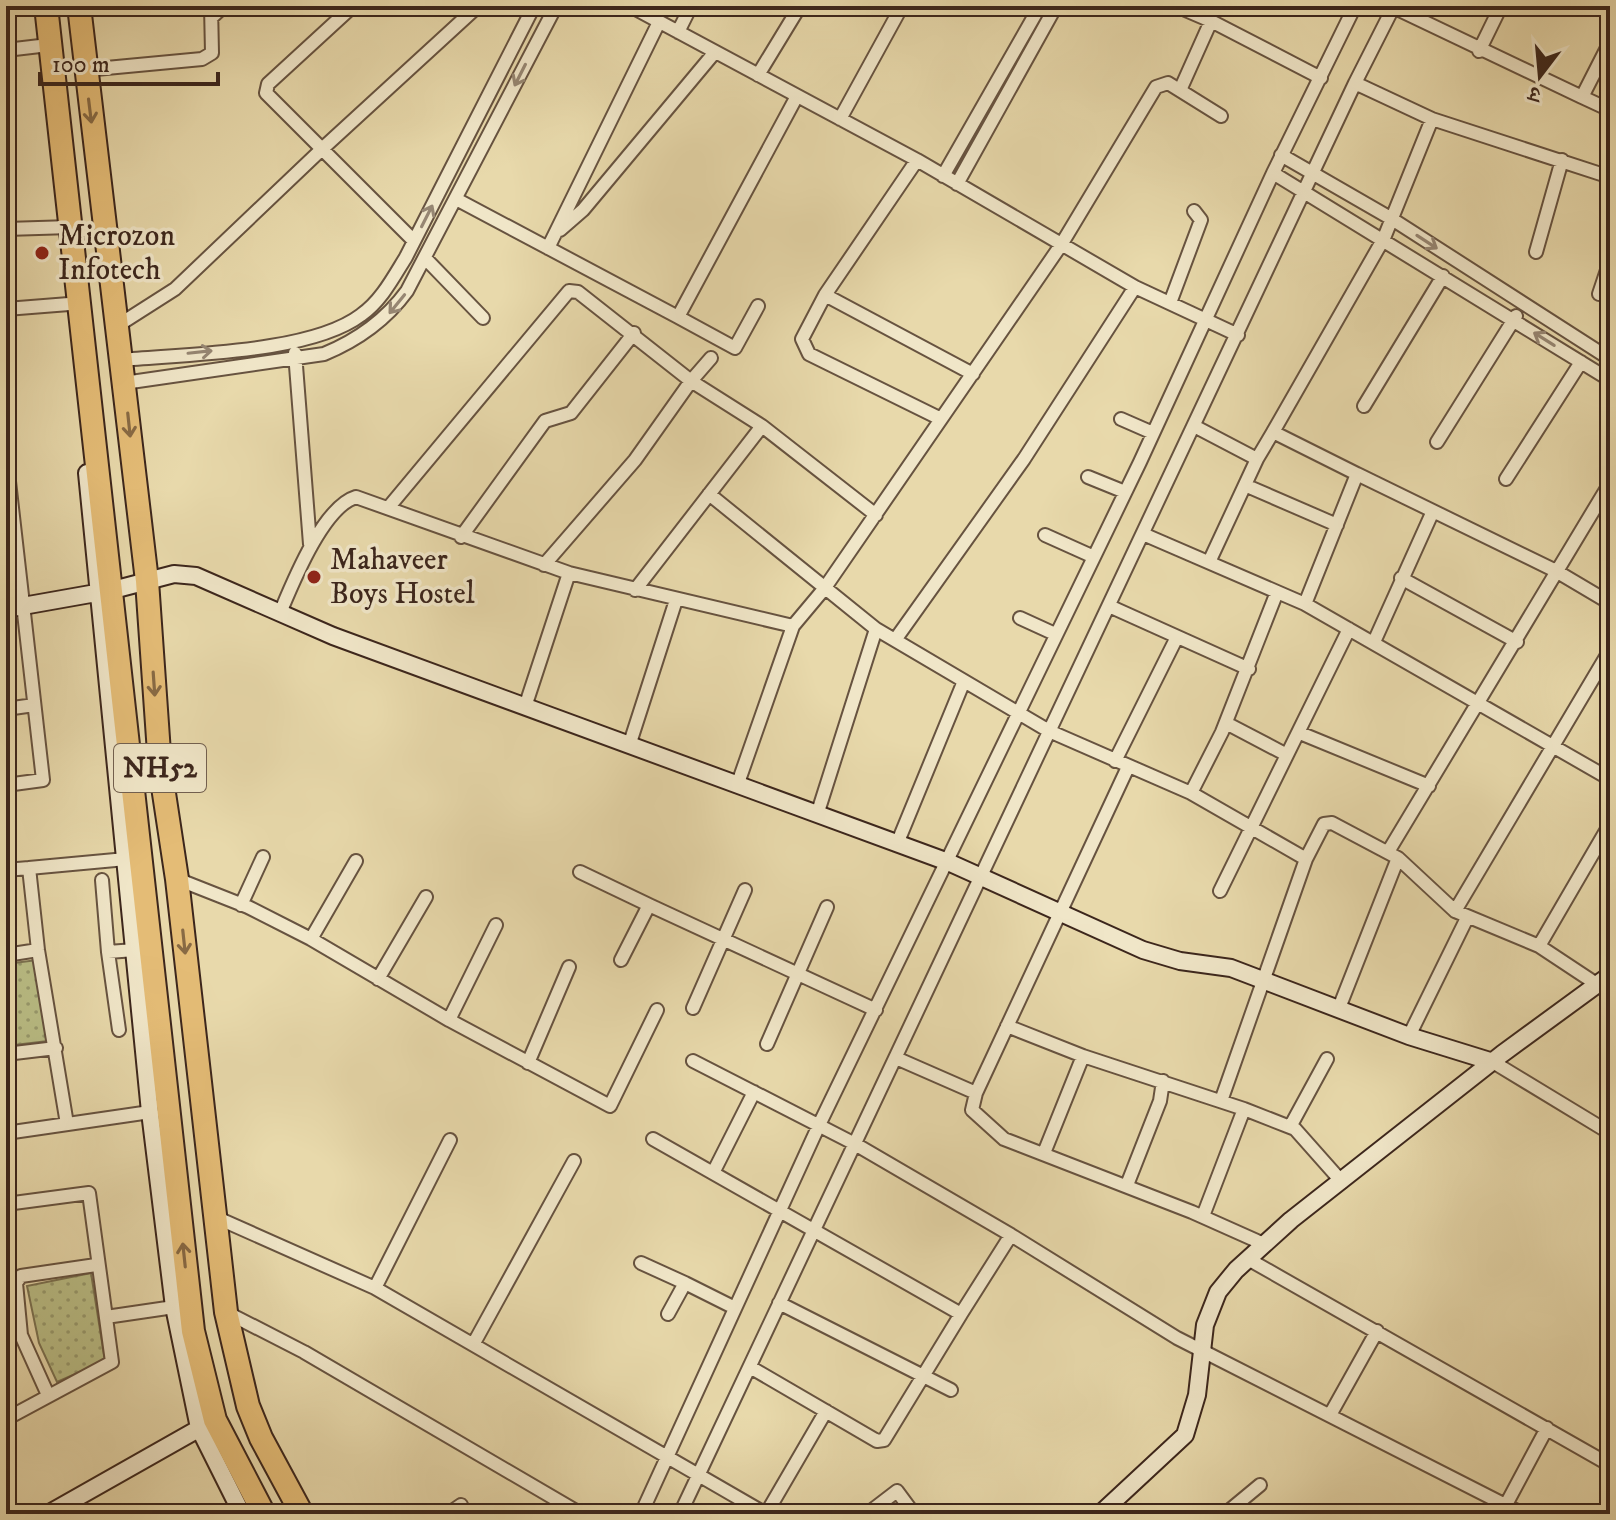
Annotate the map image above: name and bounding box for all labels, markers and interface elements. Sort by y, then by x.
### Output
scale bar [40,36,218,86]
north arrow [1500,36,1580,116]
text: 100 m [52,50,110,80]
one-way arrow [511,63,527,87]
text: उ [1524,79,1546,109]
one-way arrow [83,98,98,123]
one-way arrow [420,204,435,228]
place label: Microzon Infotech [58,218,175,289]
one-way arrow [1415,234,1437,250]
marker: Microzon Infotech [33,244,51,262]
one-way arrow [388,293,406,314]
one-way arrow [1533,330,1556,346]
one-way arrow [186,345,213,360]
one-way arrow [122,412,137,437]
place label: Mahaveer Boys Hostel [330,542,475,613]
marker: Mahaveer Boys Hostel [305,568,323,586]
one-way arrow [147,670,162,697]
road number: NH52 [114,744,206,792]
one-way arrow [177,928,192,955]
one-way arrow [177,1242,192,1269]

